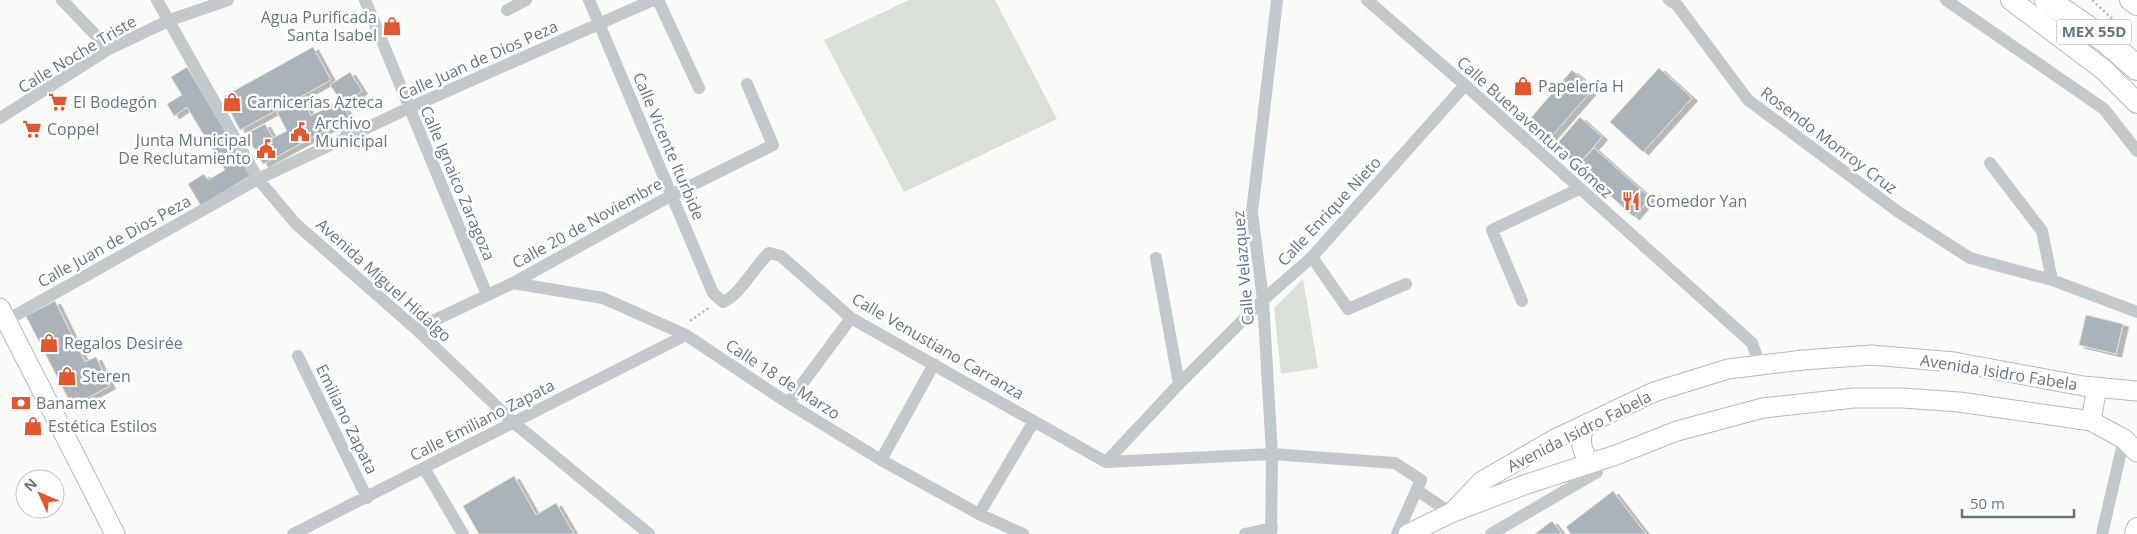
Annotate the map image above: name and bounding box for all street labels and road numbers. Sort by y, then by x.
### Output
street label: Calle Noche Triste [14,10,140,98]
street label: Calle Juan de Dios Peza [395,15,561,105]
road number: MEX 55D [2056,20,2132,44]
street label: Calle Buenaventura Gómez [1452,51,1618,203]
street label: Calle Vicente Iturbide [628,69,710,223]
street label: Rosendo Monroy Cruz [1756,81,1902,199]
street label: Calle Ignaico Zaragoza [415,102,501,264]
street label: Calle Enrique Nieto [1272,151,1386,271]
street label: Calle 20 de Noviembre [508,173,666,273]
street label: Calle Juan de Dios Peza [33,190,195,292]
street label: Calle Velazquez [1227,210,1259,326]
street label: Avenida Miguel Hidalgo [312,213,456,347]
street label: Calle Venustiano Carranza [848,288,1028,404]
street label: Calle 18 de Marzo [721,334,845,424]
street label: Avenida Isidro Fabela [1919,349,2079,395]
street label: Emiliano Zapata [311,360,383,478]
street label: Calle Emiliano Zapata [406,374,558,466]
street label: Avenida Isidro Fabela [1503,385,1655,477]

